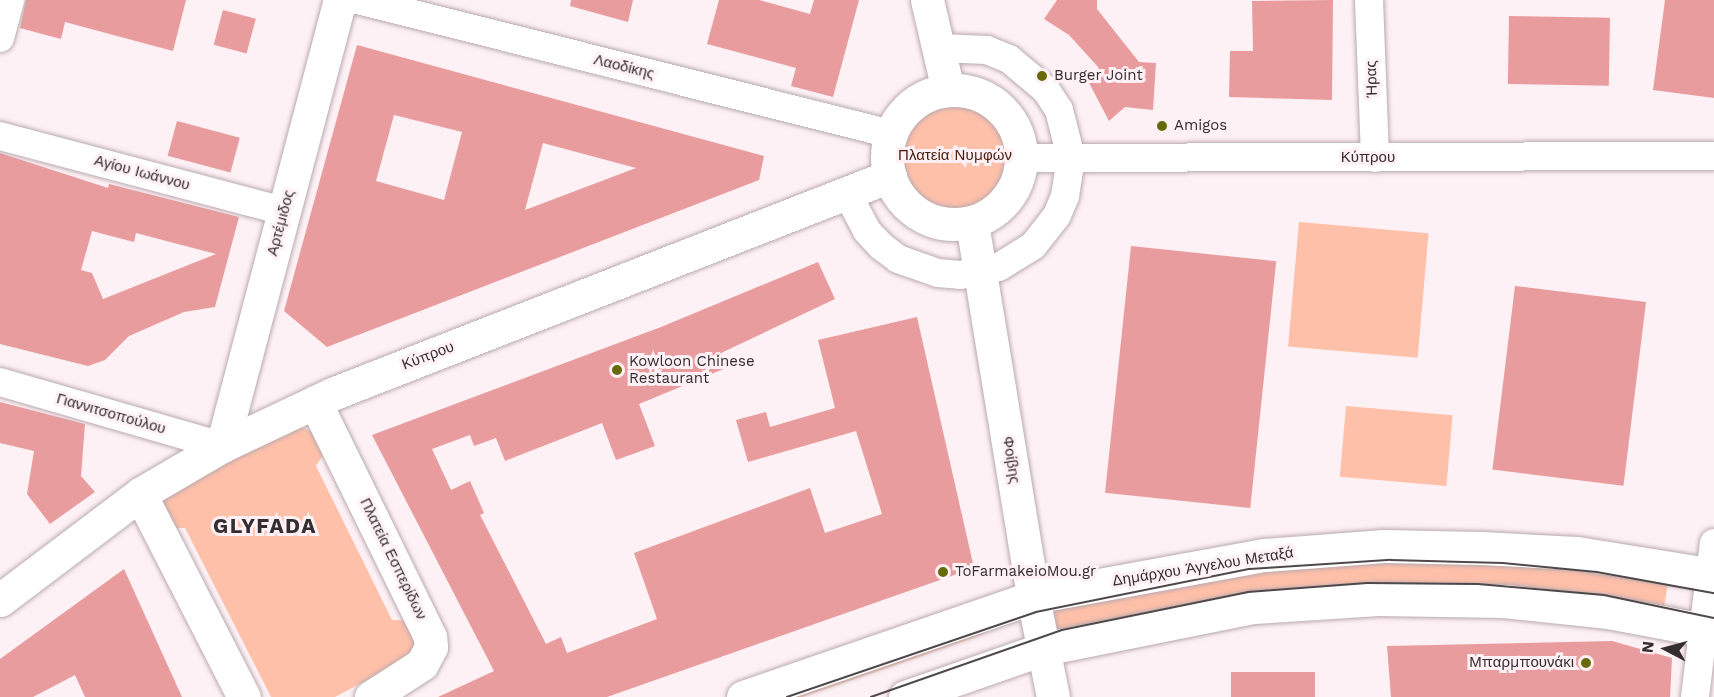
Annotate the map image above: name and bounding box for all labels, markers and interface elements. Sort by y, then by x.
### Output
street label: Λαοδίκης [592,51,656,83]
street label: Ήρας [1362,60,1382,98]
place label: Burger Joint [1054,67,1143,85]
marker: Burger Joint [1035,69,1049,83]
place label: Amigos [1174,117,1227,135]
marker: Amigos [1155,119,1169,133]
park label: Πλατεία Νυμφών [898,147,1012,165]
street label: Κύπρου [1341,149,1395,167]
street label: Αγίου Ιωάννου [92,152,192,194]
street label: Αρτέμιδος [264,188,298,258]
street label: Κύπρου [399,338,457,374]
place label: Kowloon Chinese Restaurant [629,352,755,387]
marker: Kowloon Chinese Restaurant [610,363,624,377]
street label: Γιαννιτσοπούλου [54,390,168,438]
street label: Φοίβης [998,435,1024,485]
street label: Πλατεία Εσπερίδων [356,495,430,623]
district label: GLYFADA [213,513,317,539]
street label: Δημάρχου Άγγελου Μεταξά [1111,544,1295,590]
place label: ToFarmakeioMou.gr [955,563,1096,581]
marker: ToFarmakeioMou.gr [936,565,950,579]
north arrow [1636,619,1696,679]
text: N [1638,640,1658,654]
place label: Μπαρμπουνάκι [1469,654,1574,672]
marker: Μπαρμπουνάκι [1579,656,1593,670]

